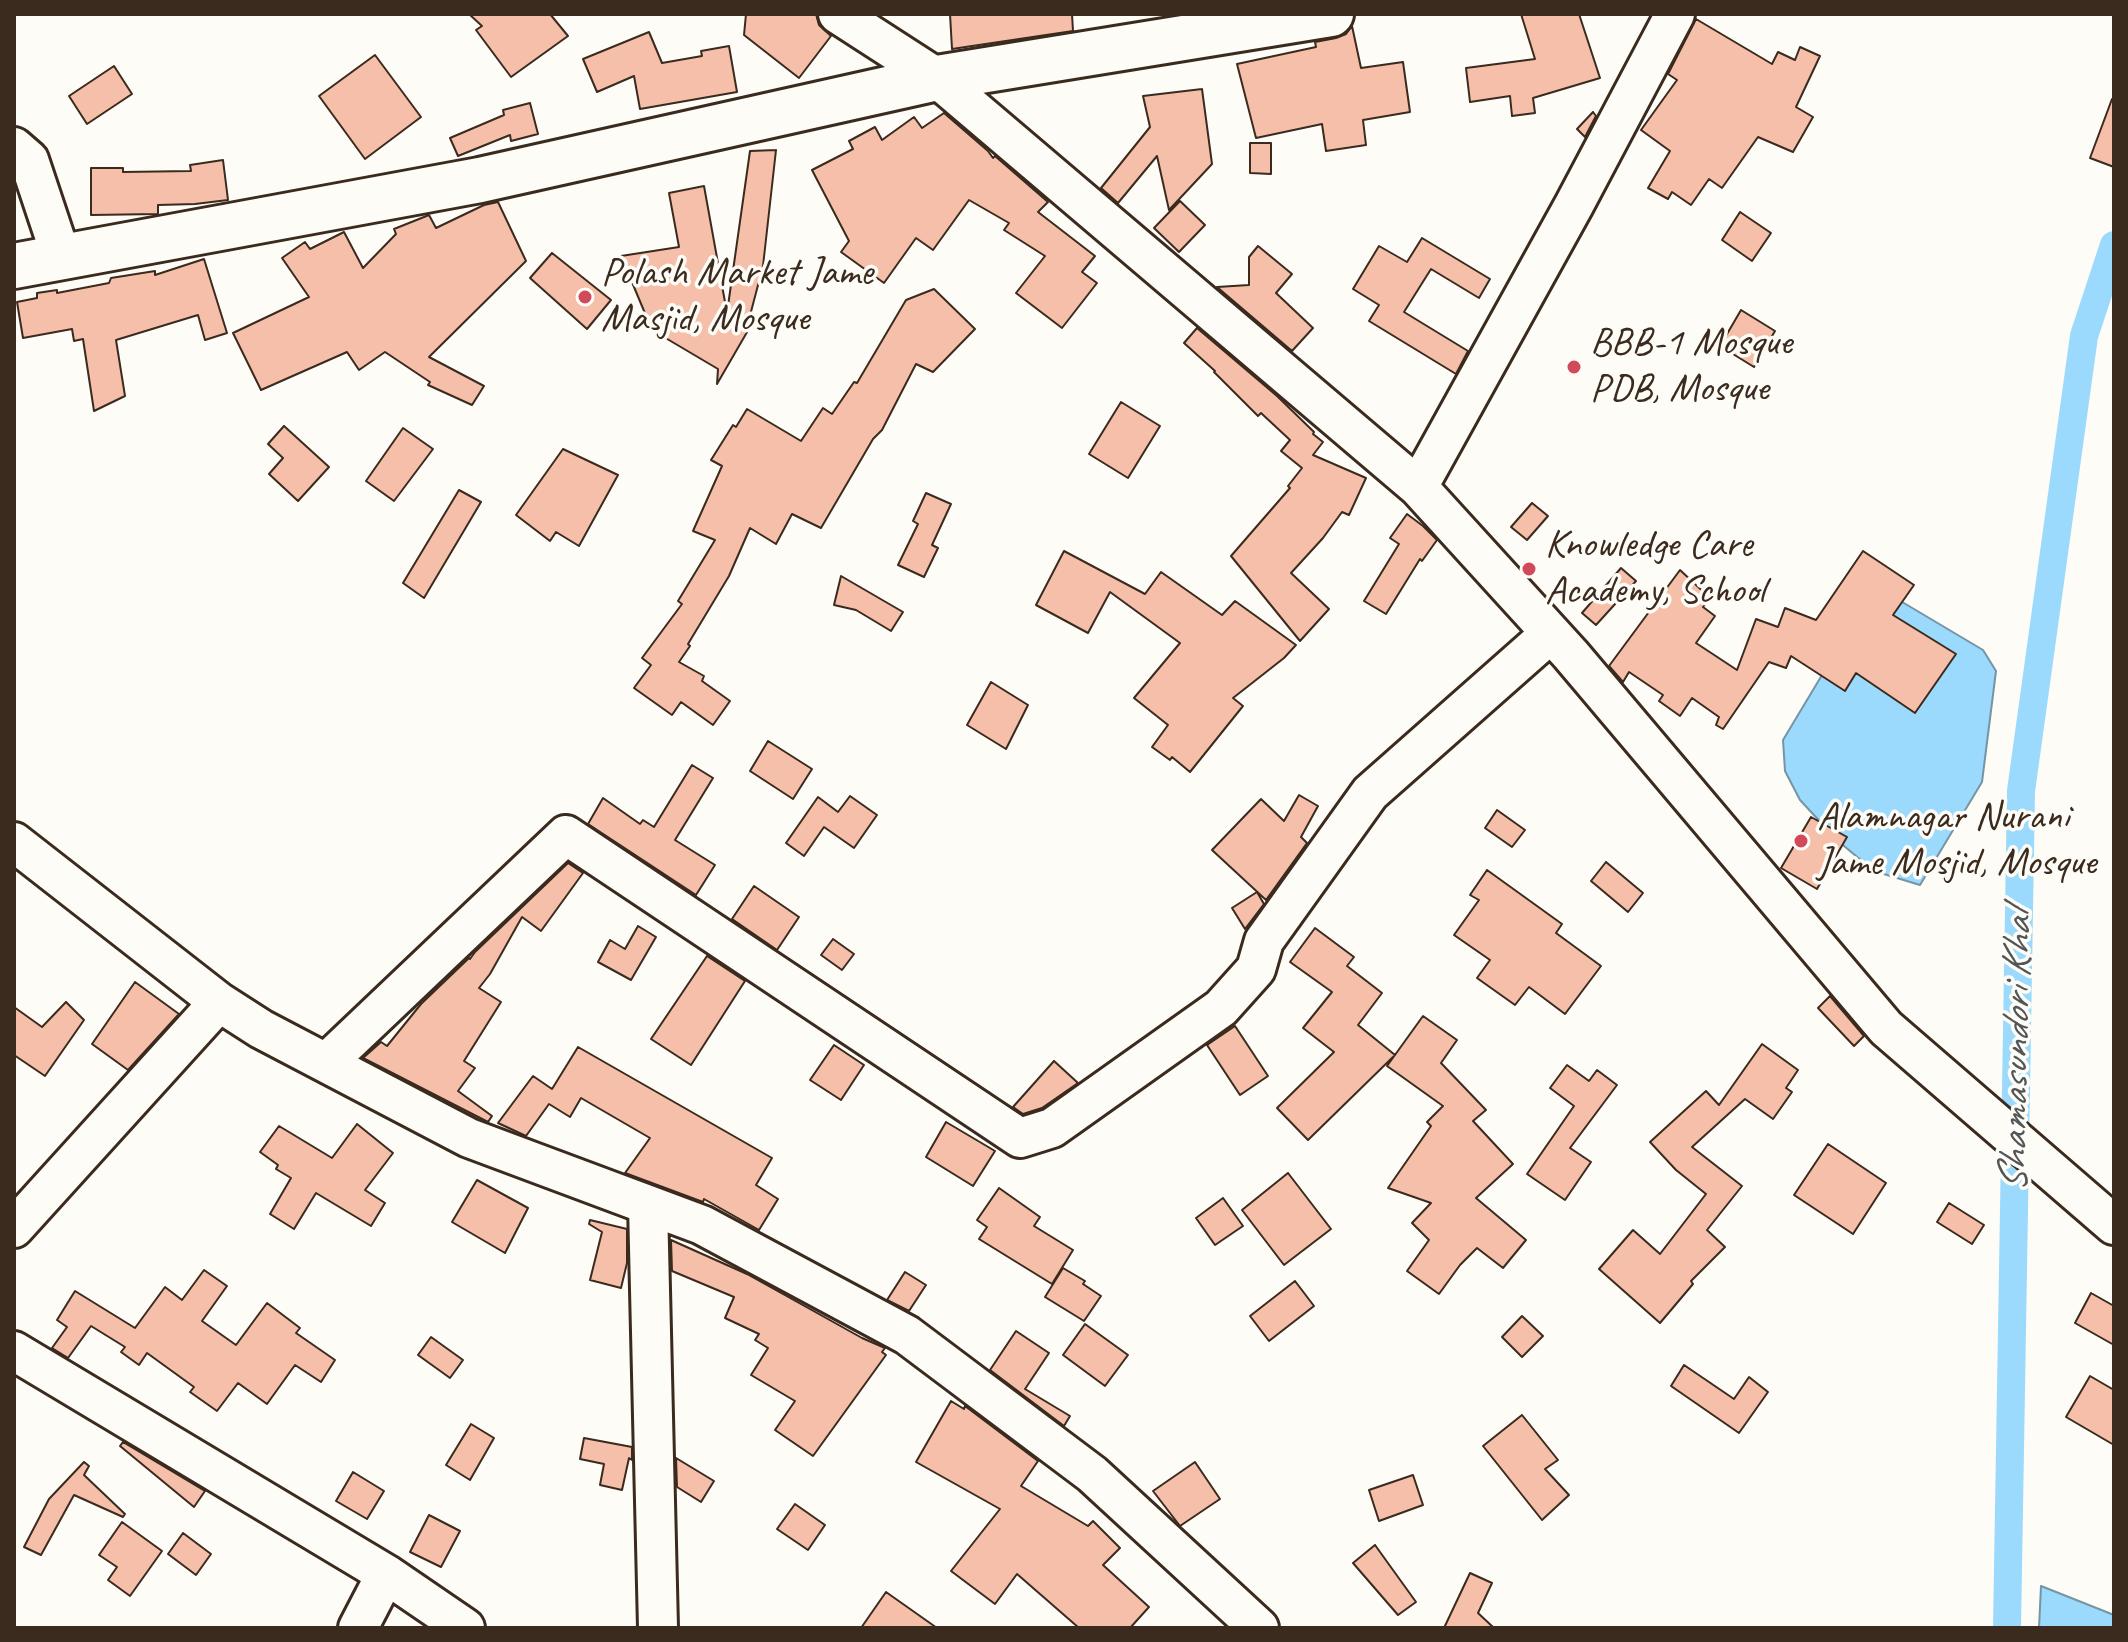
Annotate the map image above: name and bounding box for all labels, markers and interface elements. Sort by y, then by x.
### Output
place label: Polash Market Jame Masjid, Mosque [601,250,873,344]
marker: Polash Market Jame Masjid, Mosque [576,288,594,306]
place label: BBB-1 Mosque PDB, Mosque [1590,320,1792,414]
marker: BBB-1 Mosque PDB, Mosque [1565,358,1583,376]
place label: Knowledge Care Academy, School [1545,522,1765,616]
marker: Knowledge Care Academy, School [1520,560,1538,578]
place label: Alamnagar Nurani Jame Mosjid, Mosque [1817,794,2096,888]
marker: Alamnagar Nurani Jame Mosjid, Mosque [1792,832,1810,850]
water label: Shamasundori Khal [1989,911,2045,1193]

